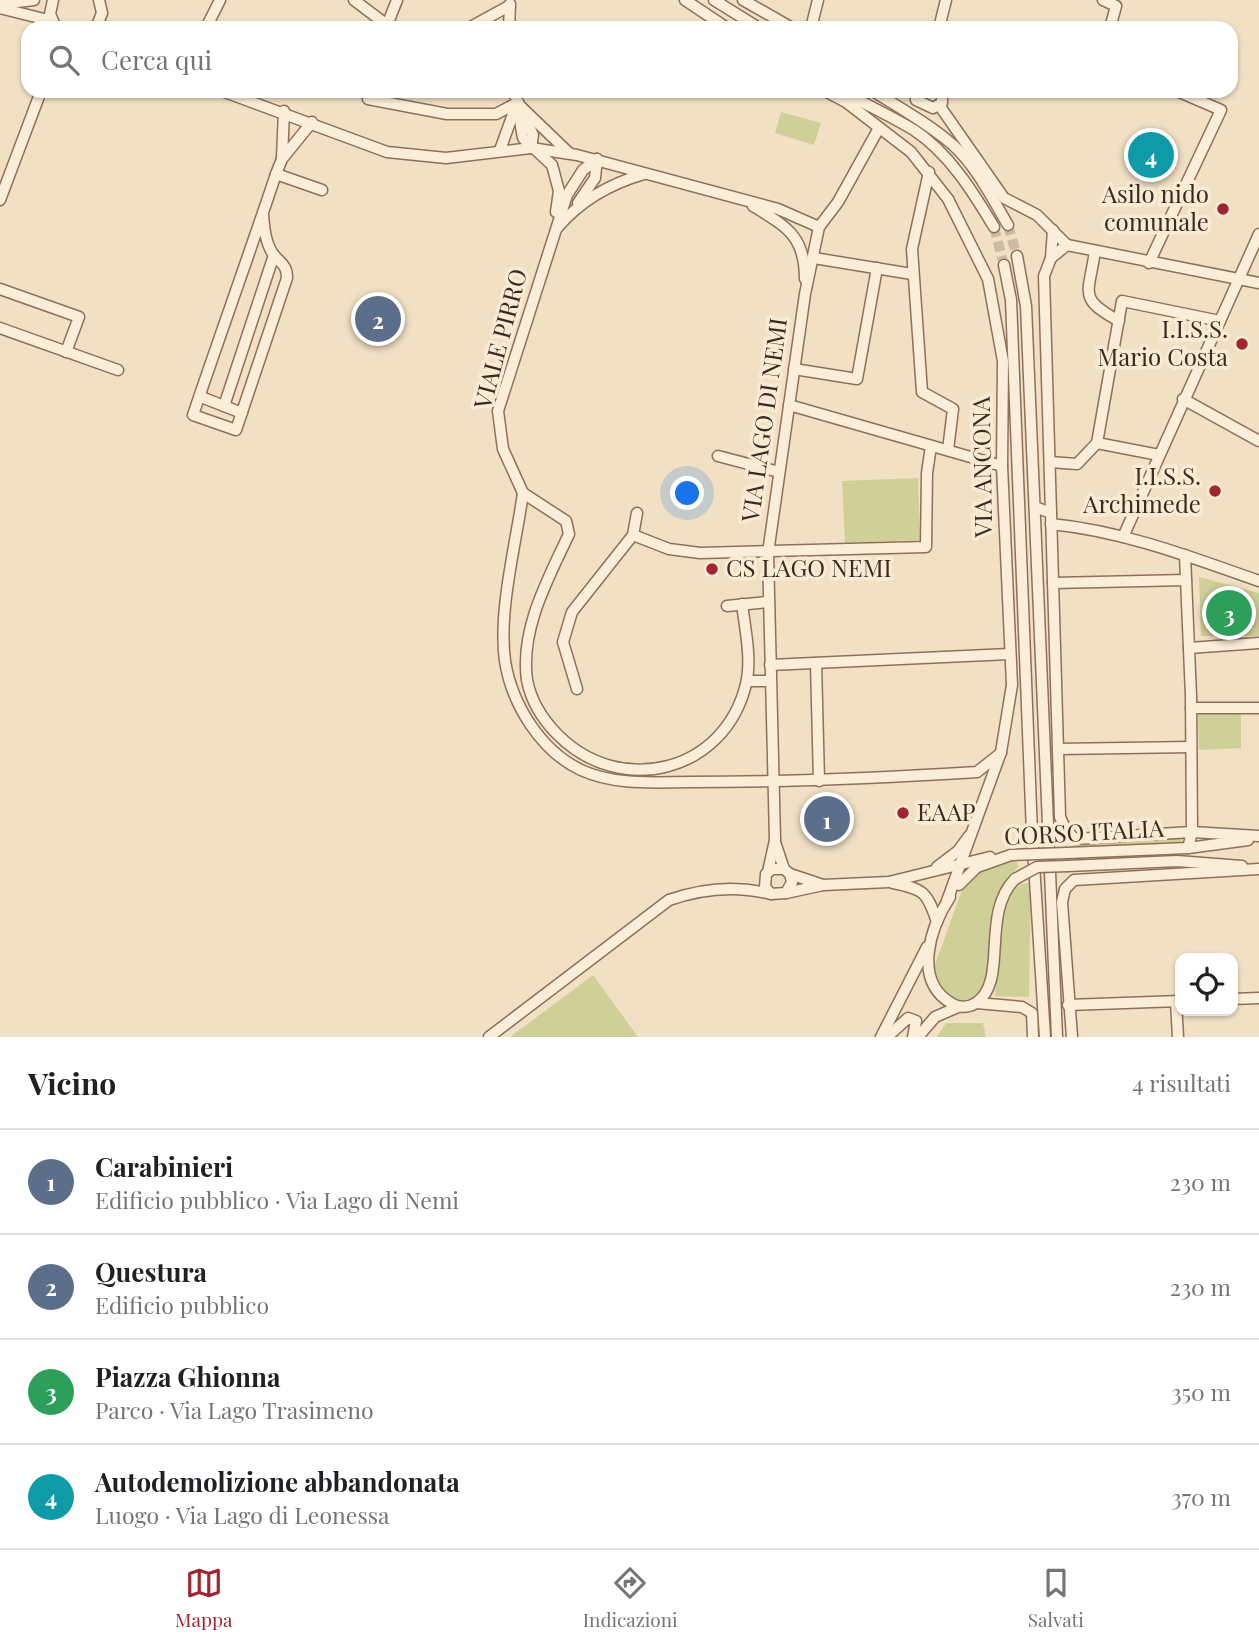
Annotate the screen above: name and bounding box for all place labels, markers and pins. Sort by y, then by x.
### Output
pin: 4 [1128,129,1174,181]
place label: Asilo nido comunale [1101,177,1209,237]
marker: Asilo nido comunale [1215,201,1231,217]
pin: 2 [355,293,401,345]
place label: I.I.S.S. Mario Costa [1098,312,1228,372]
marker: I.I.S.S. Mario Costa [1234,336,1250,352]
place label: I.I.S.S. Archimede [1082,459,1201,519]
marker: I.I.S.S. Archimede [1207,483,1223,499]
place label: CS LAGO NEMI [726,551,892,583]
marker: CS LAGO NEMI [704,561,720,577]
pin: 3 [1206,587,1252,639]
pin: 1 [804,793,850,845]
place label: EAAP [917,795,975,827]
marker: EAAP [895,805,911,821]

